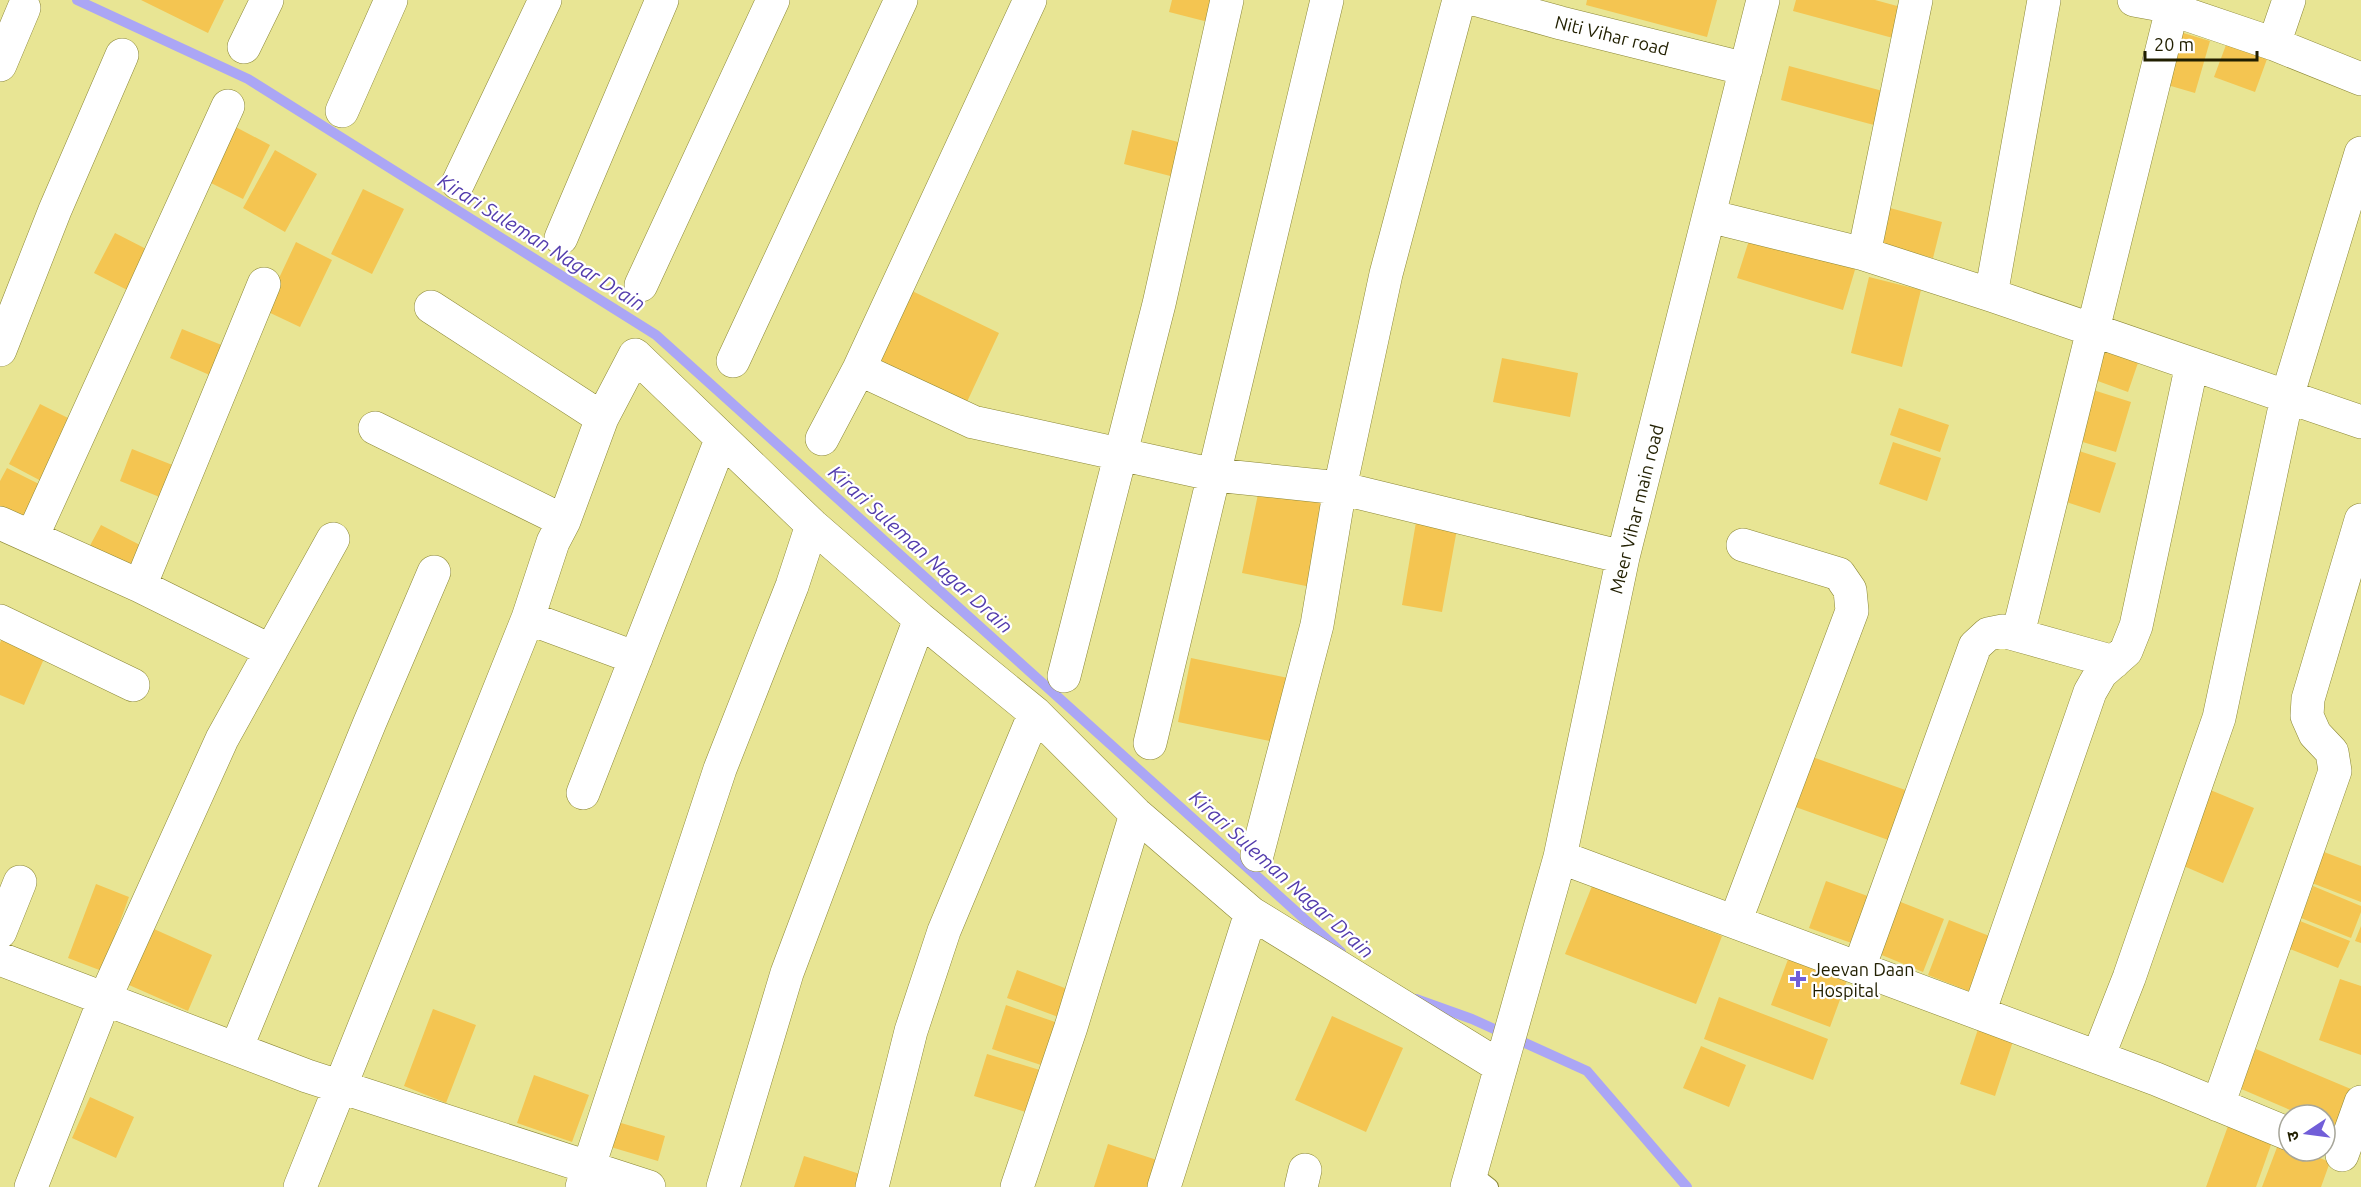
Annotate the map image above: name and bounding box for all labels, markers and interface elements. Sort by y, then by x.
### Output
street label: Niti Vihar road [1553,11,1671,59]
scale bar [2145,24,2258,62]
text: 20 m [2154,34,2194,54]
water label: Kirari Suleman Nagar Drain [434,169,650,315]
street label: Meer Vihar main road [1605,422,1667,596]
water label: Kirari Suleman Nagar Drain [824,460,1018,638]
water label: Kirari Suleman Nagar Drain [1185,785,1379,963]
place label: Jeevan Daan Hospital [1812,959,1915,1000]
marker: Jeevan Daan Hospital [1789,970,1807,988]
north arrow [2277,1103,2337,1163]
text: उ [2282,1129,2302,1143]

